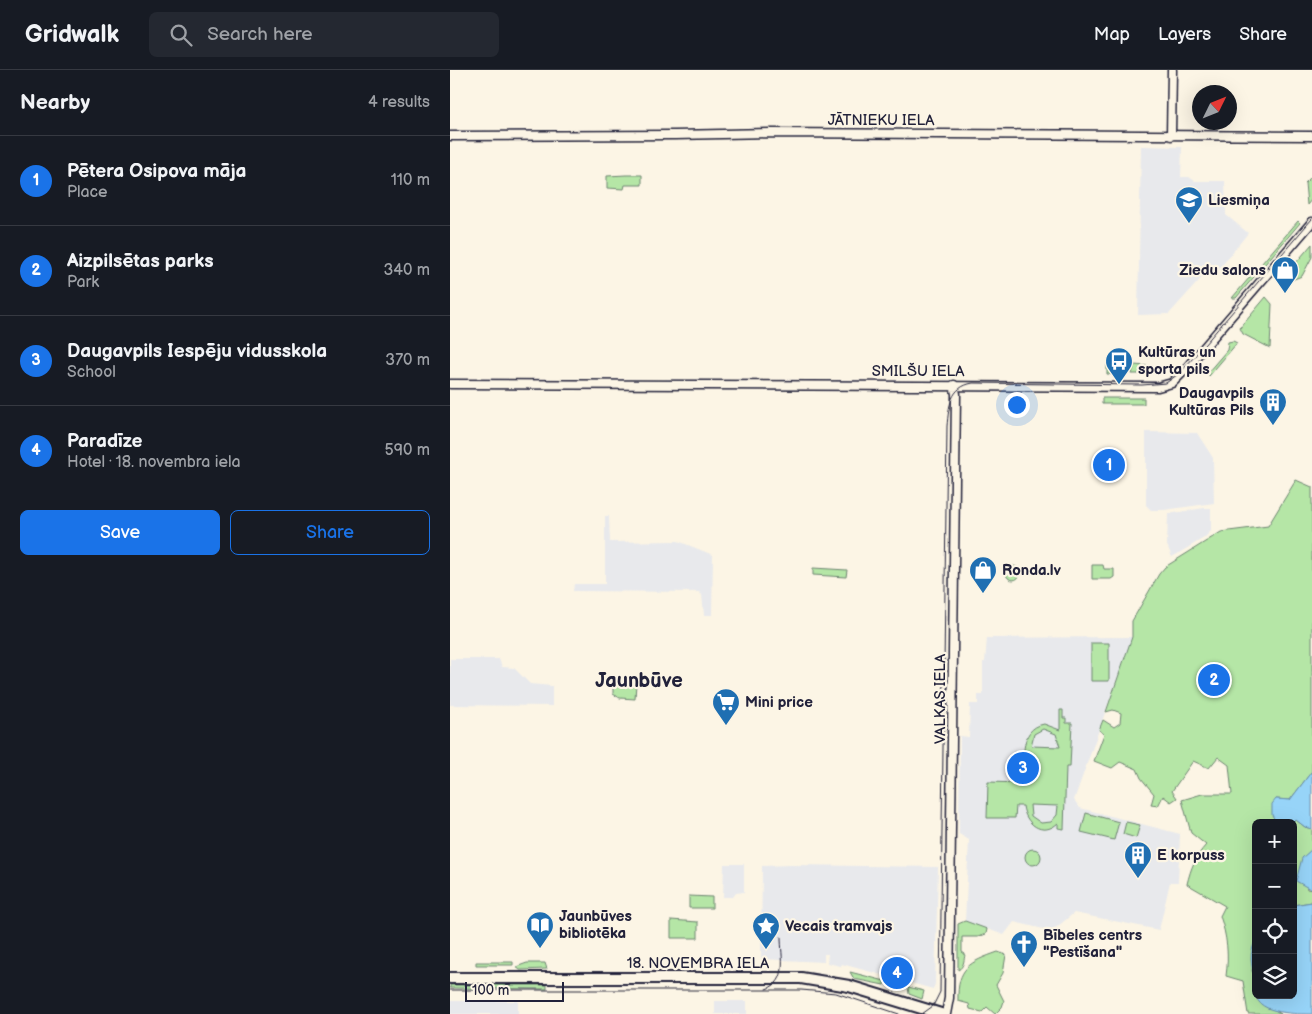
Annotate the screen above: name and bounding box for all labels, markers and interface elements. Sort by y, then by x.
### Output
search box [149,12,499,57]
text: Gridwalk [25,20,119,49]
icon: search [167,21,195,49]
text: Search here [207,23,312,46]
text: Map [1094,24,1130,45]
text: Layers [1158,24,1211,45]
text: Share [1239,24,1287,45]
north arrow [1192,85,1237,130]
text: Nearby [20,90,90,115]
text: 4 results [368,93,430,112]
street label: JĀTNIEKU IELA [828,111,935,130]
text: Pētera Osipova māja [67,160,247,183]
text: 1 [33,171,39,190]
text: 110 m [391,171,430,190]
text: Place [67,183,108,202]
school or university icon: Liesmiņa [1174,185,1204,224]
place label: Liesmiņa [1208,191,1270,210]
text: Aizpilsētas parks [67,250,214,273]
shop icon: Ziedu salons [1270,255,1300,294]
text: 2 [31,261,41,280]
text: 340 m [383,261,430,280]
place label: Ziedu salons [1179,261,1266,280]
text: Park [67,273,99,292]
text: Daugavpils Iespēju vidusskola [67,340,327,363]
place label: Kultūras un sporta pils [1138,343,1216,379]
bus stop icon: Kultūras un sporta pils [1104,346,1134,385]
text: 3 [31,351,41,370]
text: 370 m [385,351,430,370]
street label: SMILŠU IELA [872,362,965,381]
text: School [67,363,116,382]
place label: Daugavpils Kultūras Pils [1169,384,1254,420]
building icon: Daugavpils Kultūras Pils [1258,387,1288,426]
your location [1004,392,1030,418]
text: Paradīze [67,430,142,453]
text: 4 [31,441,41,460]
text: 590 m [385,441,430,460]
pin: 1 [1093,446,1125,484]
text: Hotel · 18. novembra iela [67,453,240,472]
button: Save [20,510,220,555]
button: Share [230,510,430,555]
shop icon: Ronda.lv [968,555,998,594]
place label: Ronda.lv [1002,561,1062,580]
street label: VALKAS IELA [931,653,950,744]
pin: 2 [1198,661,1230,699]
district label: Jaunbūve [595,669,683,693]
supermarket icon: Mini price [711,687,741,726]
place label: Mini price [745,693,813,712]
pin: 3 [1007,749,1039,787]
map controls [1252,819,1297,999]
button: + [1252,819,1297,864]
building icon: E korpuss [1123,840,1153,879]
place label: E korpuss [1157,846,1225,865]
button: − [1252,864,1297,909]
place label: Jaunbūves bibliotēka [559,907,632,943]
button: locate [1252,909,1297,954]
library icon: Jaunbūves bibliotēka [525,910,555,949]
place icon: Vecais tramvajs [751,911,781,950]
place label: Vecais tramvajs [785,917,893,936]
place label: Bībeles centrs "Pestīšana" [1043,926,1142,962]
church icon: Bībeles centrs "Pestīšana" [1009,929,1039,968]
street label: 18. NOVEMBRA IELA [627,954,770,973]
pin: 4 [881,954,913,992]
button: layers [1252,954,1297,999]
scale bar [465,979,564,1002]
text: 100 m [472,982,509,999]

